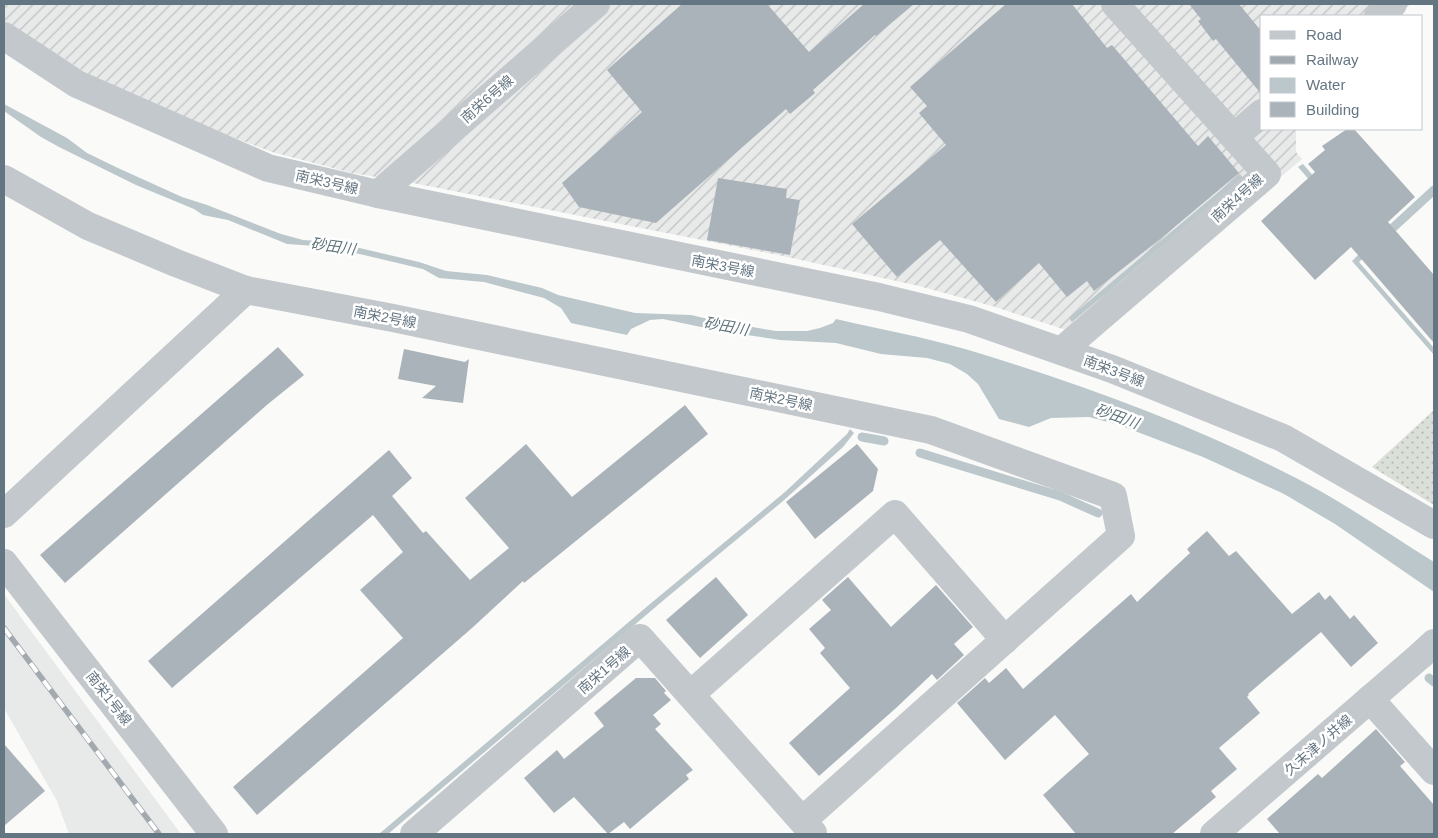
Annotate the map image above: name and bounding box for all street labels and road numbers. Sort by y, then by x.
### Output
street label: 南栄6号線 [458,72,516,126]
street label: 南栄3号線 [294,167,360,197]
street label: 南栄4号線 [1208,171,1266,225]
street label: 南栄3号線 [690,252,756,280]
street label: 南栄2号線 [352,303,418,331]
street label: 南栄3号線 [1081,352,1147,390]
street label: 南栄2号線 [748,385,814,413]
street label: 南栄1号線 [575,643,633,697]
street label: 南栄1号線 [83,668,135,728]
street label: 久末津ノ井線 [1281,711,1355,779]

